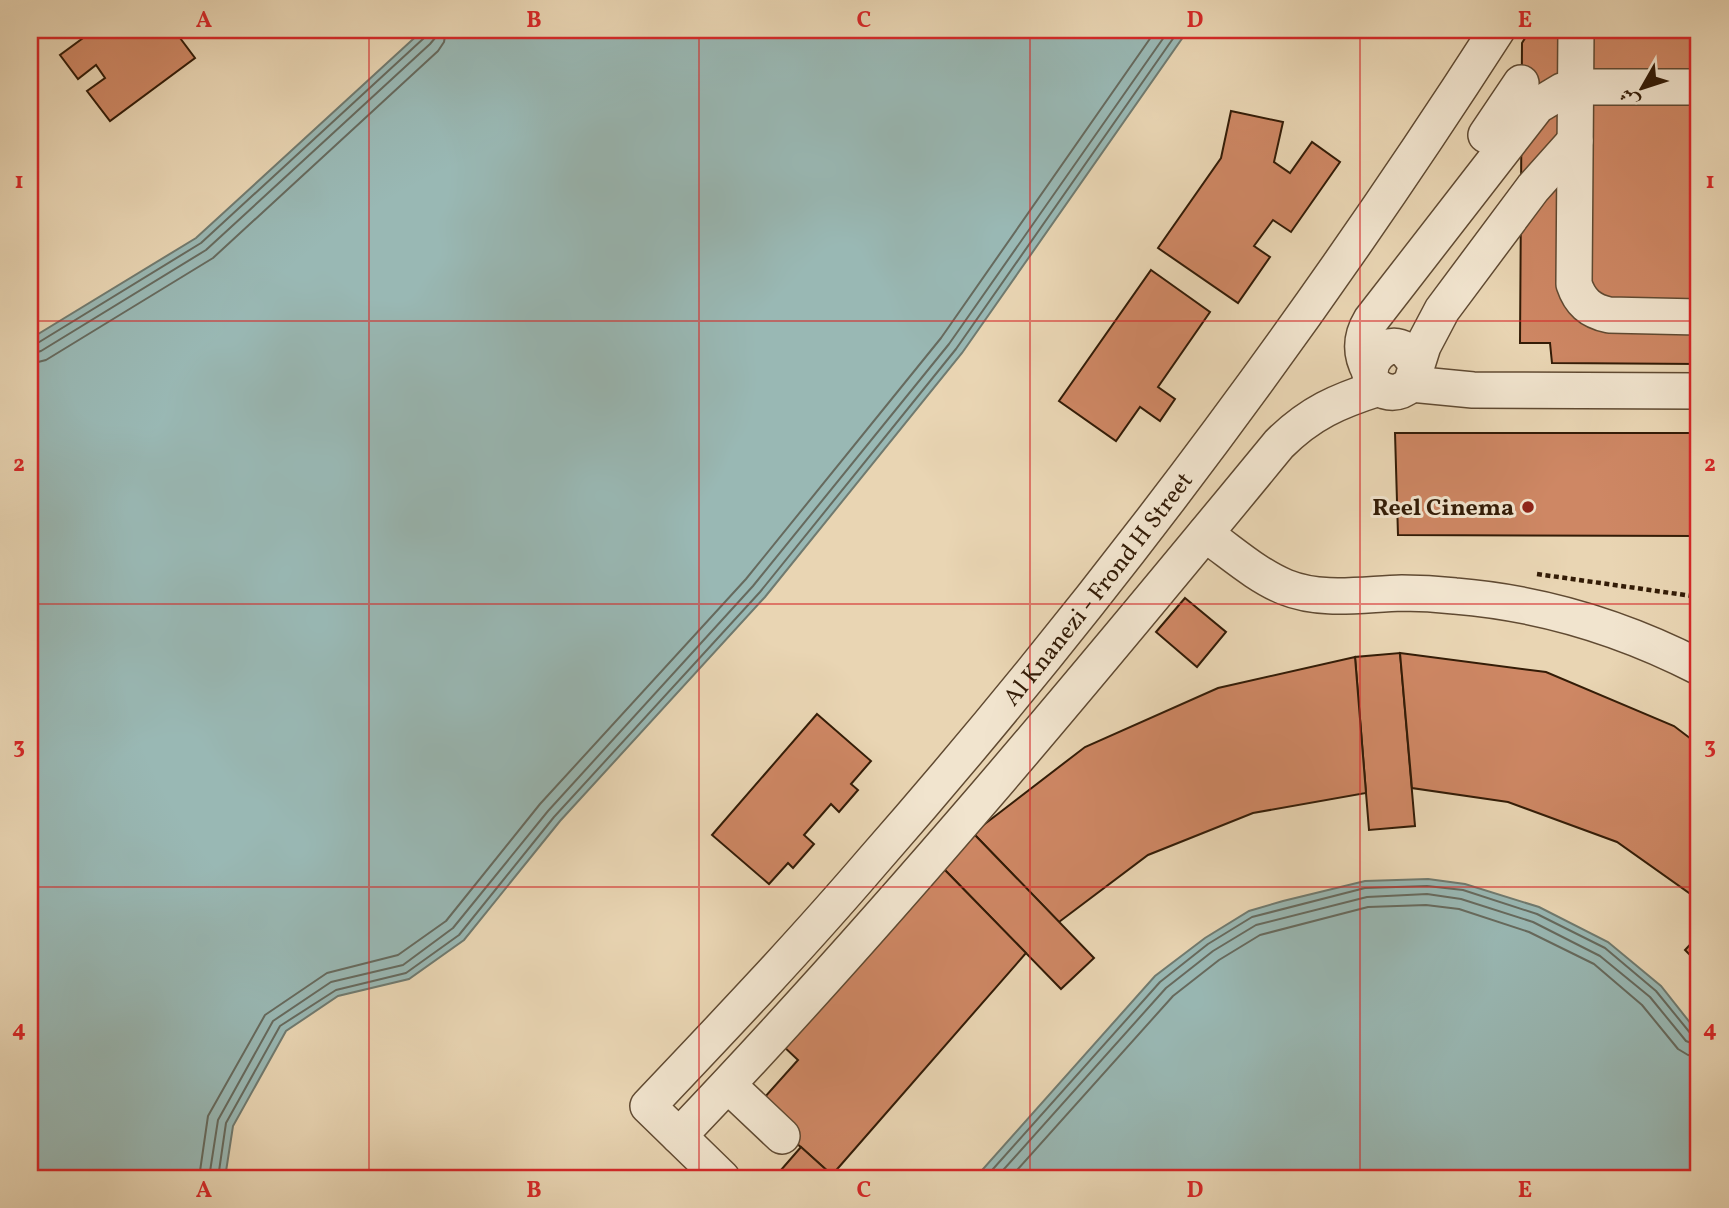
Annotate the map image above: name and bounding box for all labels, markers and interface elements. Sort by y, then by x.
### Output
text: A [196,5,212,37]
text: B [526,5,542,37]
text: C [857,5,871,37]
text: D [1187,5,1204,37]
text: E [1518,5,1532,37]
north arrow [1606,52,1676,122]
text: ش [1614,82,1646,113]
text: 1 [14,166,24,198]
text: 1 [1705,166,1715,198]
text: 2 [13,449,25,481]
text: 2 [1704,449,1716,481]
street label: Al Knanezi - Frond H Street [996,466,1202,714]
place label: Reel Cinema [1372,492,1514,526]
marker: Reel Cinema [1520,499,1536,515]
text: 3 [13,731,25,763]
text: 3 [1704,731,1716,763]
text: 4 [12,1014,26,1046]
text: 4 [1703,1014,1717,1046]
text: A [196,1175,212,1207]
text: B [526,1175,542,1207]
text: C [857,1175,871,1207]
text: D [1187,1175,1204,1207]
text: E [1518,1175,1532,1207]

